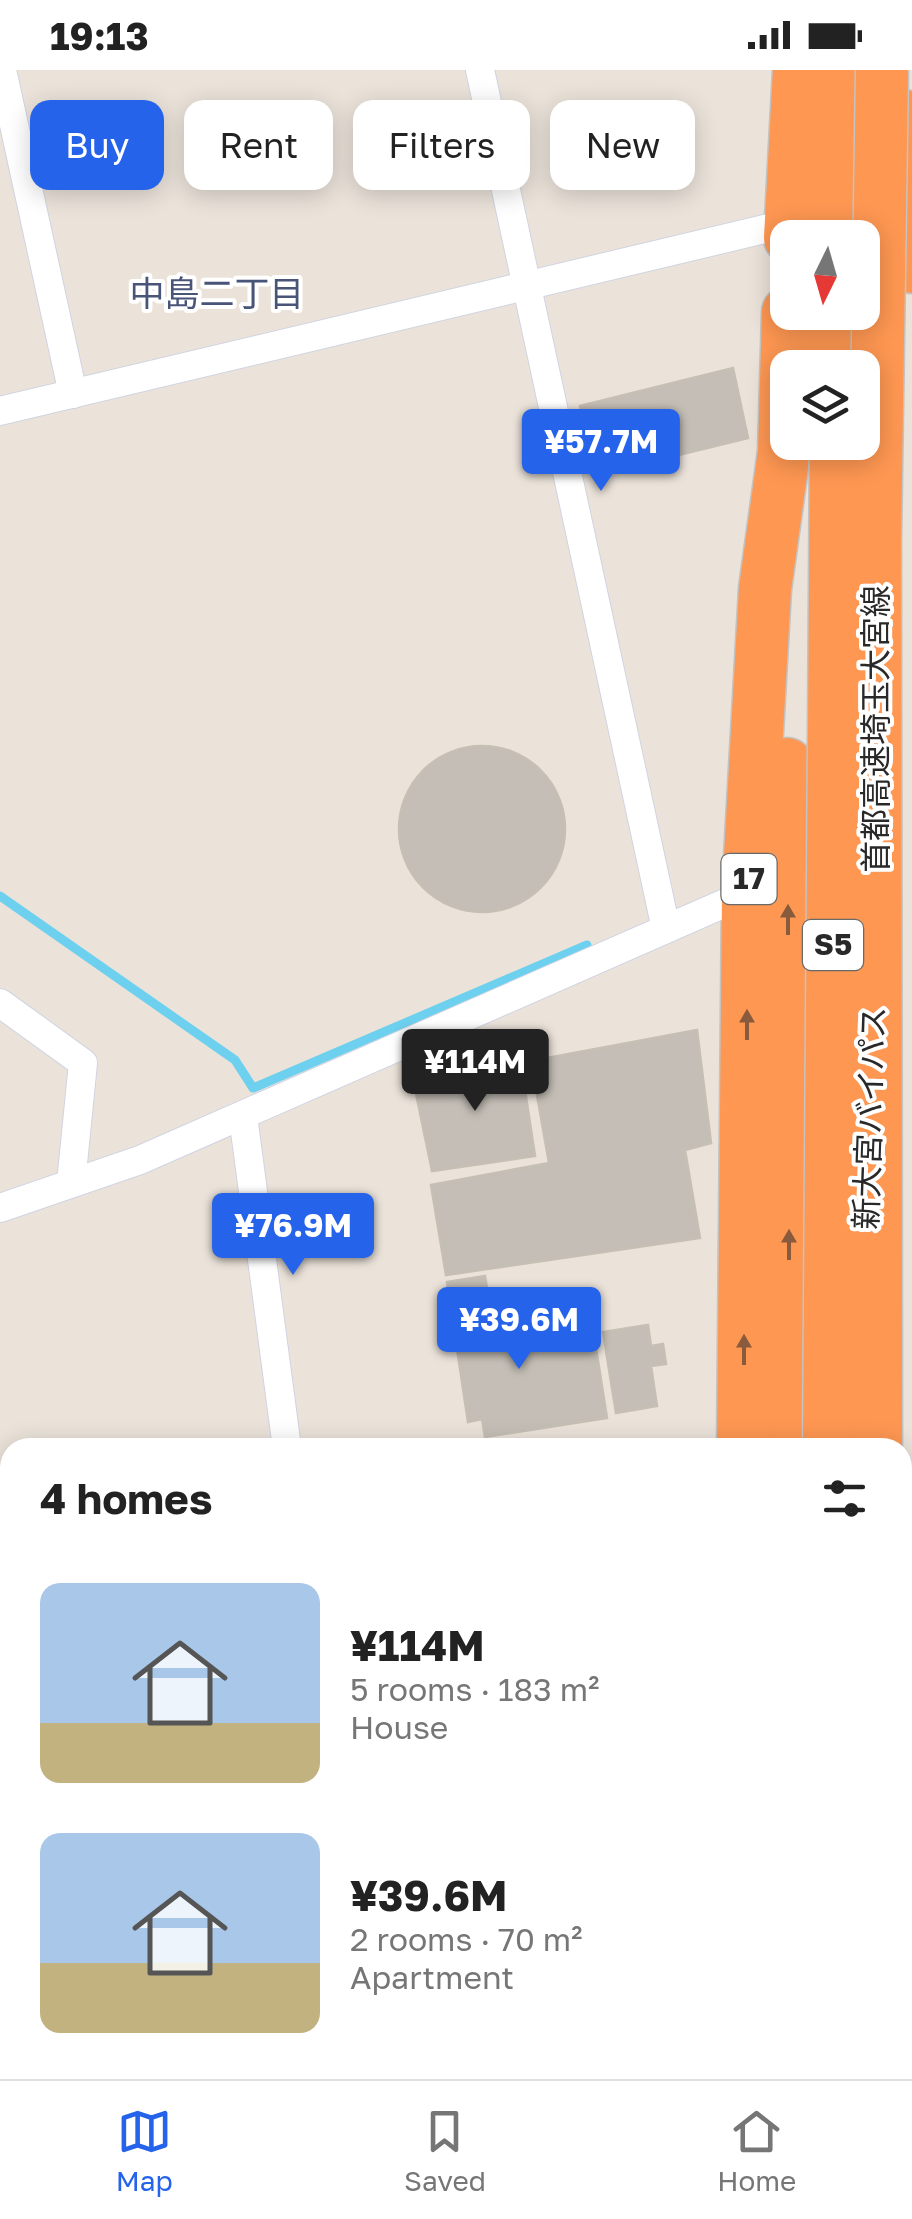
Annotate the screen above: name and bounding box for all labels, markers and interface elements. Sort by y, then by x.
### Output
text: 19:13 [50,13,149,58]
chip: Buy [30,100,164,190]
chip: Rent [184,100,333,190]
chip: Filters [353,100,530,190]
chip: New [550,100,695,190]
north arrow [770,220,880,330]
map controls [770,220,880,460]
district label: 中島二丁目 [129,272,305,314]
button: layers [770,350,880,460]
pin: ¥57.7M [520,409,682,494]
text: ¥57.7M [544,422,658,460]
street label: 首都高速埼玉大宮線 [856,585,894,873]
road number: 17 [722,854,776,904]
one-way arrow [780,904,796,936]
road number: S5 [803,920,863,970]
street label: 新大宮バイパス [846,1006,892,1230]
one-way arrow [739,1009,755,1041]
pin: ¥114M [405,1029,545,1114]
text: ¥114M [424,1042,526,1080]
pin: ¥76.9M [212,1193,374,1278]
text: ¥76.9M [234,1206,352,1244]
one-way arrow [781,1229,797,1261]
pin: ¥39.6M [438,1287,600,1372]
text: ¥39.6M [459,1300,579,1338]
one-way arrow [736,1334,752,1366]
icon: filters [817,1471,872,1526]
text: 4 homes [40,1473,212,1523]
text: ¥114M [350,1620,485,1670]
icon: home [120,1623,240,1743]
text: 5 rooms · 183 m² [350,1670,600,1708]
text: House [350,1708,448,1746]
text: ¥39.6M [350,1870,508,1920]
icon: home [120,1873,240,1993]
text: 2 rooms · 70 m² [350,1920,583,1958]
text: Apartment [350,1958,514,1996]
tab: Map [116,2104,173,2197]
tab: Saved [404,2104,486,2197]
tab: Home [717,2104,796,2197]

